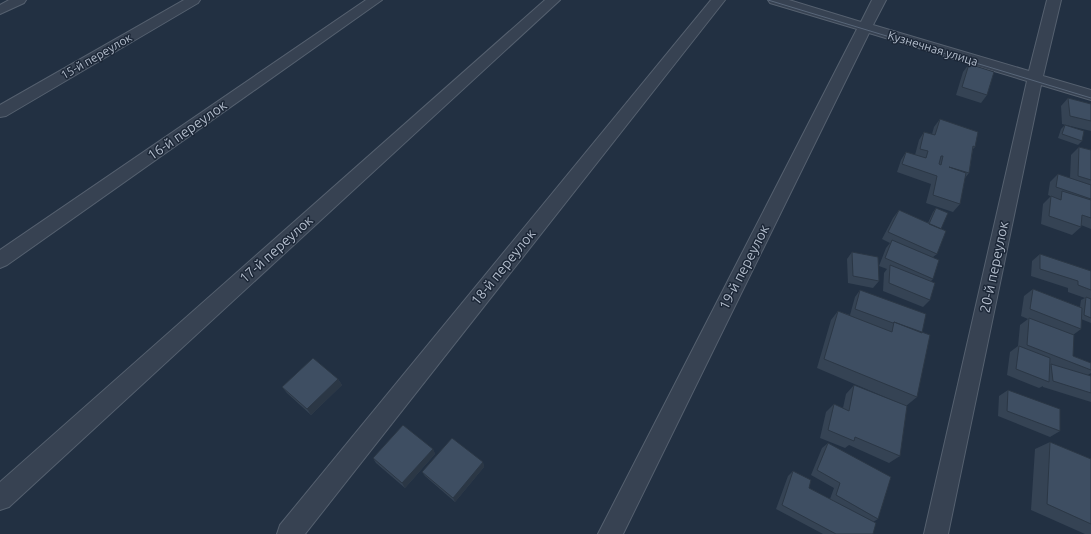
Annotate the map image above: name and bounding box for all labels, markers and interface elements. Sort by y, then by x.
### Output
street label: Кузнечная улица [886,28,980,68]
street label: 15-й переулок [58,30,134,82]
street label: 16-й переулок [144,97,230,163]
street label: 17-й переулок [236,212,316,286]
street label: 20-й переулок [976,220,1012,314]
street label: 19-й переулок [716,222,772,312]
street label: 18-й переулок [467,226,539,308]

